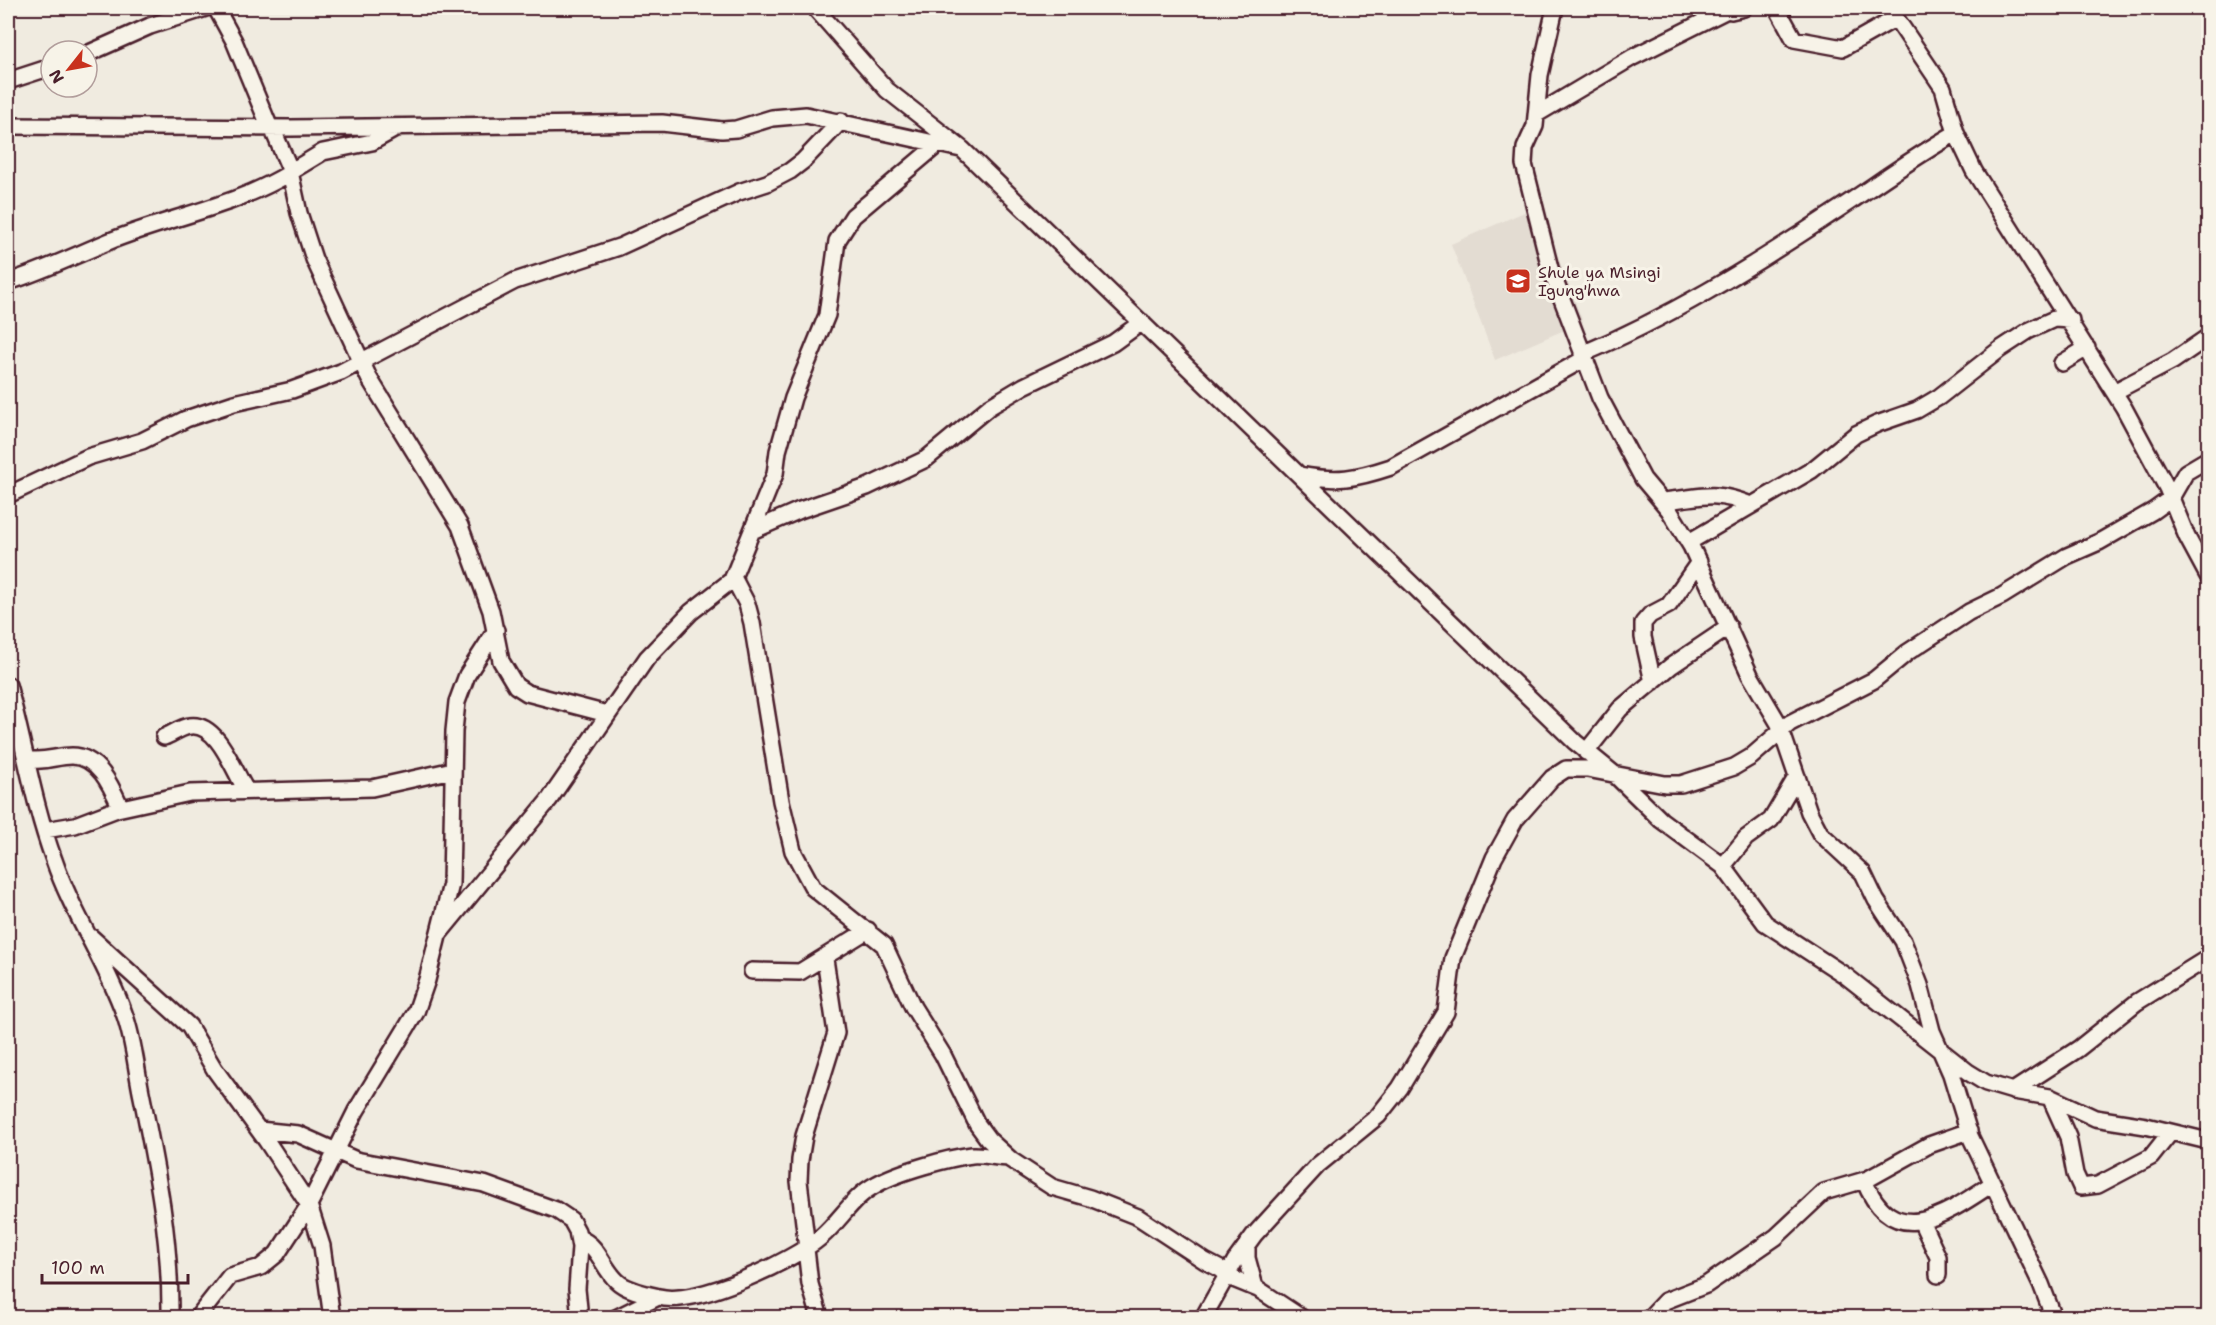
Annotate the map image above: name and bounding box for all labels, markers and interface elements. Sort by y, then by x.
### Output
north arrow [39,39,99,99]
text: N [44,66,69,87]
place label: Shule ya Msingi Igung'hwa [1538,262,1661,301]
school or university icon: Shule ya Msingi Igung'hwa [1503,266,1533,296]
scale bar [42,1247,188,1285]
text: 100 m [51,1256,105,1280]

